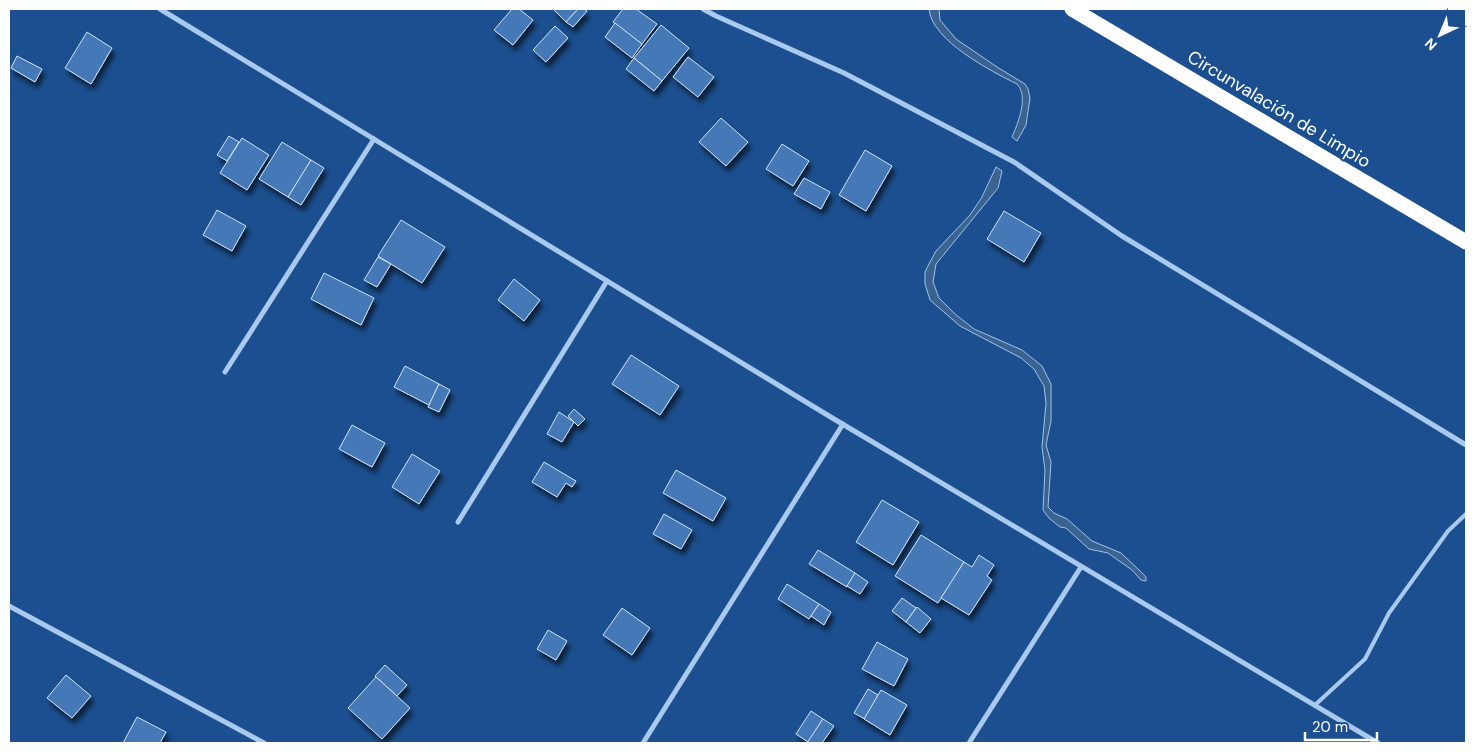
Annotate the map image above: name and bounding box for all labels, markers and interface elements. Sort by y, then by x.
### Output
north arrow [1415,10,1465,60]
text: N [1421,34,1441,54]
street label: Circunvalación de Limpio [1183,45,1375,173]
scale bar [1305,710,1378,742]
text: 20 m [1312,717,1348,737]

